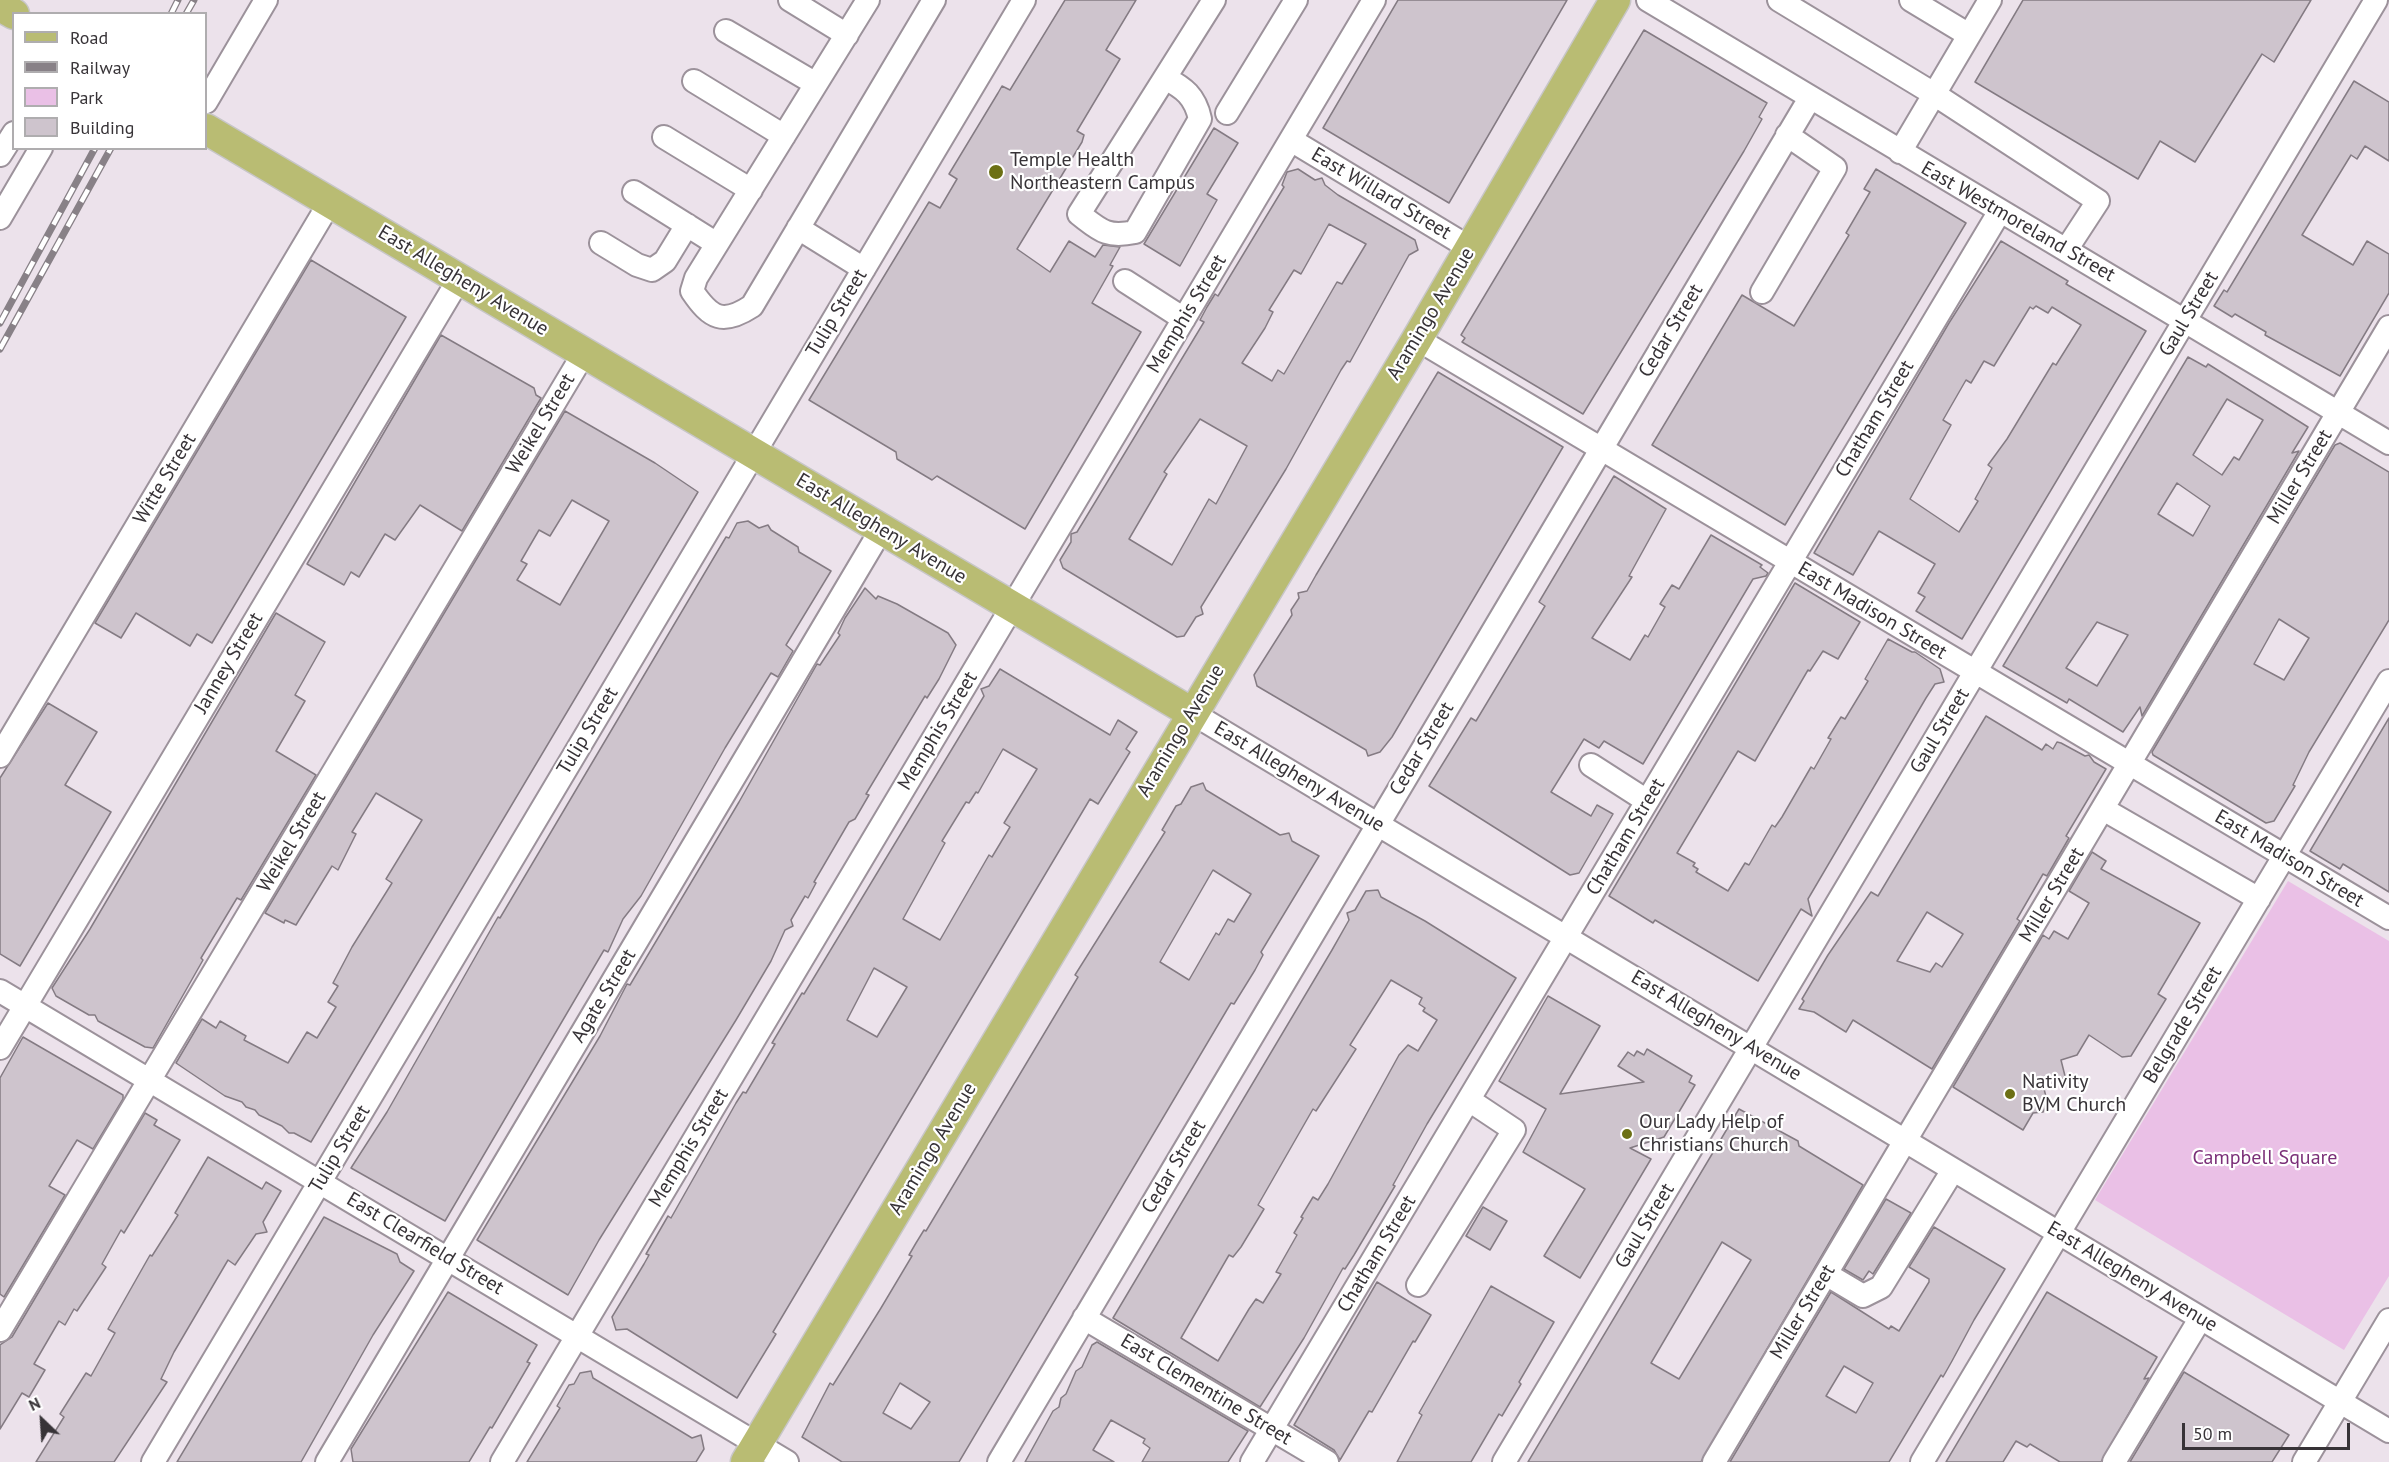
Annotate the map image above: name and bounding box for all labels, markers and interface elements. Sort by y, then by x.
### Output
legend [12,12,207,150]
text: Road [70,26,108,49]
text: Railway [70,56,130,79]
text: Park [70,86,103,109]
text: Building [70,116,134,139]
street label: East Willard Street [1307,143,1455,245]
place label: Temple Health Northeastern Campus [1010,148,1195,195]
street label: East Westmoreland Street [1917,157,2119,287]
marker: Temple Health Northeastern Campus [987,163,1005,181]
street label: East Allegheny Avenue [374,221,552,341]
street label: Aramingo Avenue [1382,243,1480,385]
street label: Memphis Street [1142,250,1232,378]
street label: Tulip Street [801,265,873,361]
street label: Gaul Street [2154,267,2224,361]
street label: Cedar Street [1634,280,1708,382]
street label: Chatham Street [1831,356,1919,482]
street label: Weikel Street [502,369,580,479]
street label: Miller Street [2262,425,2338,529]
street label: Witte Street [128,429,202,529]
street label: East Allegheny Avenue [792,469,970,589]
street label: East Madison Street [1793,557,1951,665]
street label: Janney Street [190,608,268,718]
street label: Aramingo Avenue [1132,660,1230,802]
street label: Memphis Street [893,667,983,795]
street label: Tulip Street [552,683,624,779]
street label: Gaul Street [1905,684,1975,778]
street label: Cedar Street [1385,698,1459,800]
street label: East Allegheny Avenue [1210,717,1388,837]
street label: Chatham Street [1582,774,1670,900]
street label: Weikel Street [253,787,331,897]
street label: East Madison Street [2210,805,2368,913]
street label: Miller Street [2014,843,2090,947]
street label: Agate Street [567,945,641,1047]
street label: Belgrade Street [2139,962,2227,1088]
street label: East Allegheny Avenue [1627,966,1805,1086]
place label: Nativity BVM Church [2022,1070,2126,1117]
street label: Aramingo Avenue [884,1078,982,1220]
street label: Memphis Street [644,1084,734,1212]
marker: Nativity BVM Church [2003,1087,2017,1101]
street label: Tulip Street [304,1101,376,1197]
place label: Our Lady Help of Christians Church [1639,1110,1789,1157]
street label: Cedar Street [1137,1116,1211,1218]
marker: Our Lady Help of Christians Church [1620,1127,1634,1141]
park label: Campbell Square [2192,1146,2338,1170]
street label: Gaul Street [1610,1179,1680,1273]
street label: East Clearfield Street [342,1188,508,1300]
street label: Chatham Street [1333,1191,1421,1317]
street label: East Allegheny Avenue [2043,1217,2221,1337]
street label: Miller Street [1765,1260,1841,1364]
street label: East Clementine Street [1116,1329,1296,1451]
north arrow [12,1390,72,1450]
text: N [25,1392,43,1415]
scale bar [2185,1411,2353,1449]
text: 50 m [2193,1422,2232,1445]

